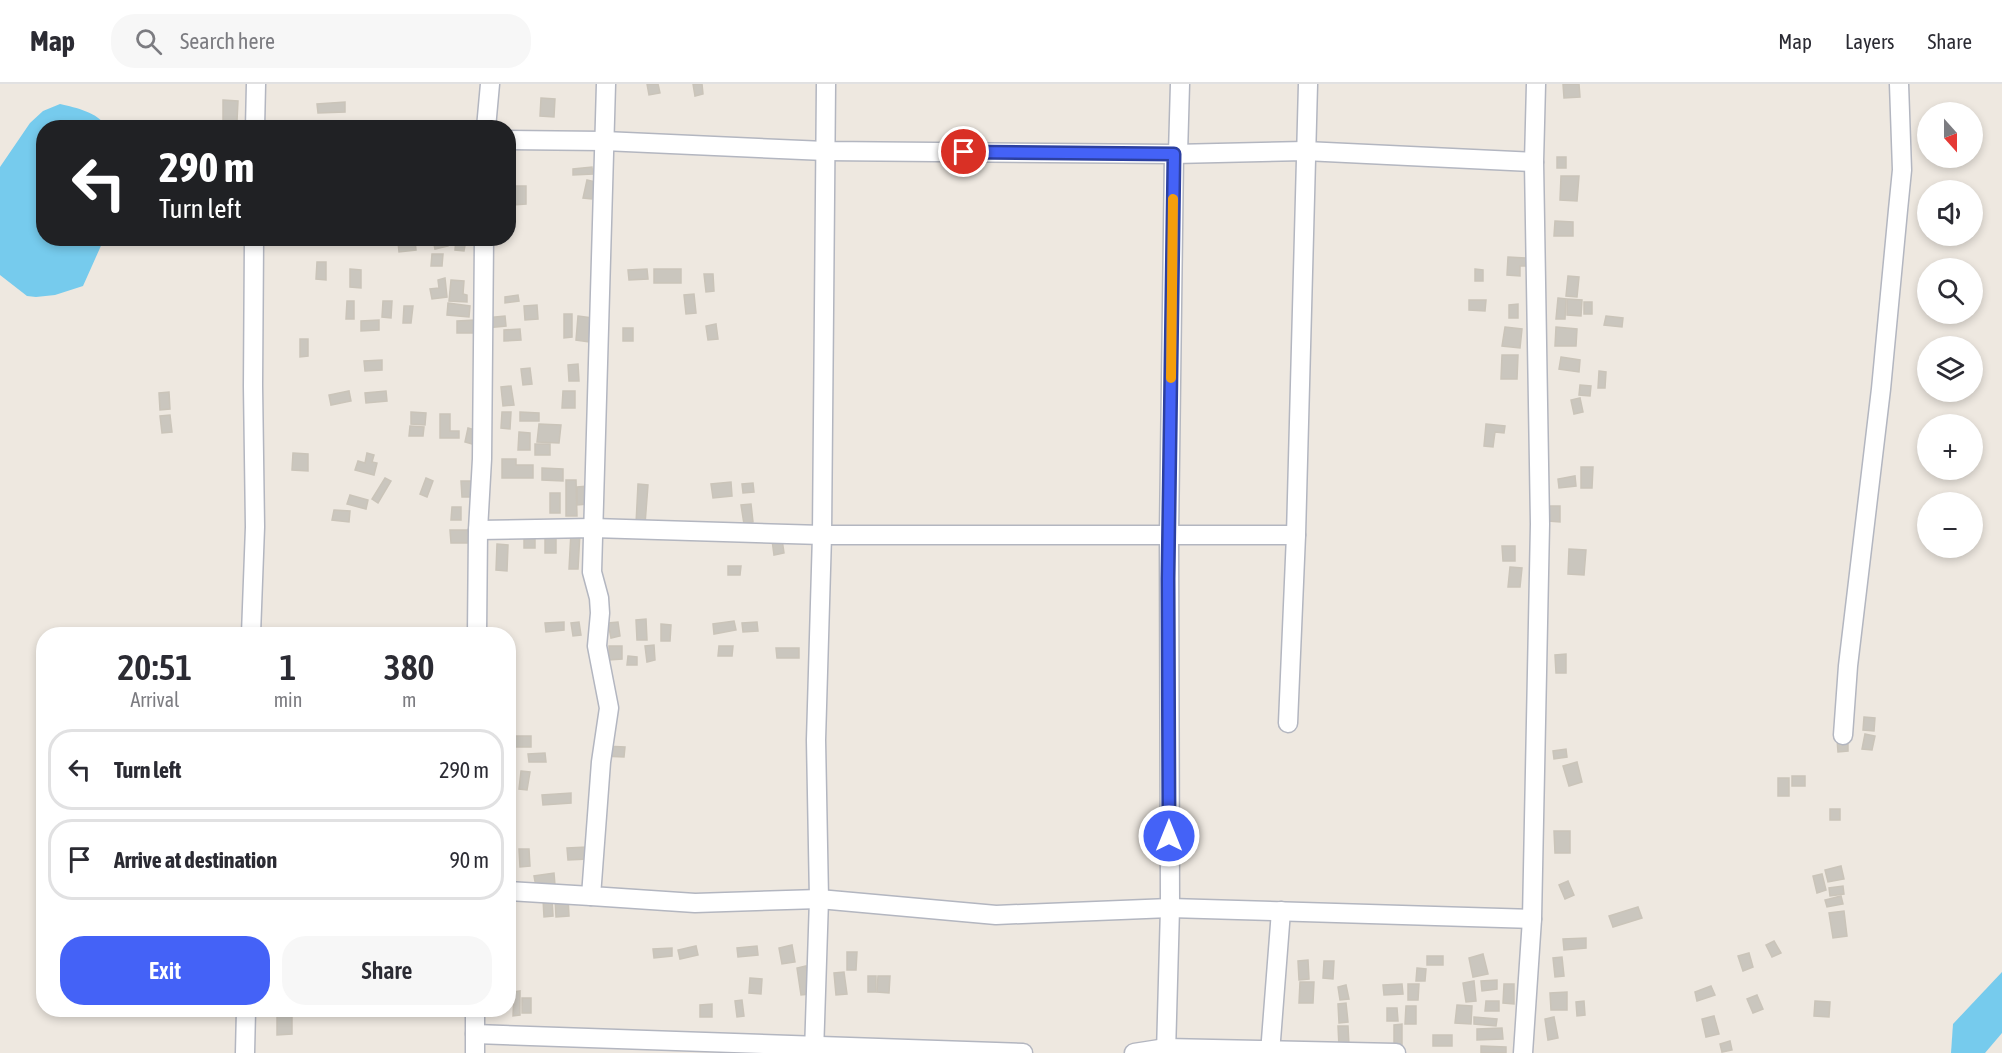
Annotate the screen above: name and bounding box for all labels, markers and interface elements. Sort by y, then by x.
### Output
search box [111,14,531,68]
text: Map [30,25,75,57]
icon: search [132,25,165,58]
text: Search here [180,28,275,54]
text: Map [1778,29,1812,53]
text: Layers [1845,29,1895,53]
text: Share [1928,29,1972,53]
north arrow [1917,102,1983,168]
map controls [1917,102,1983,558]
pin [938,126,989,177]
icon: arrive [947,135,980,168]
text: 290 m [159,143,254,191]
icon: left [60,144,138,222]
button: sound [1917,180,1983,246]
text: Turn left [159,193,242,224]
button: search [1917,258,1983,324]
button: layers [1917,336,1983,402]
button: + [1917,414,1983,480]
button: − [1917,492,1983,558]
text: 20:51 [117,646,192,688]
text: 1 [280,646,296,688]
text: 380 [384,646,435,688]
text: Arrival [130,688,179,711]
text: min [274,688,302,711]
text: m [402,688,416,711]
icon: left [63,753,96,786]
text: Turn left [114,757,181,783]
text: 290 m [439,757,489,783]
position arrow [1137,804,1201,868]
icon: arrive [63,843,96,876]
text: Arrive at destination [114,847,277,873]
text: 90 m [449,847,489,873]
button: Exit [60,936,270,1005]
button: Share [282,936,492,1005]

